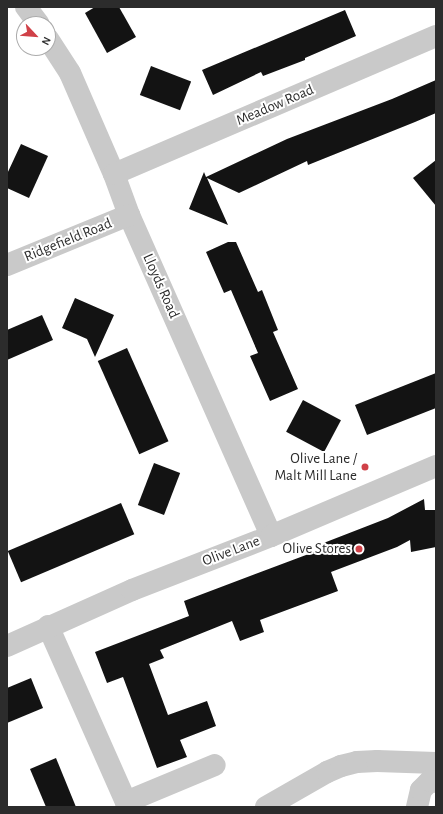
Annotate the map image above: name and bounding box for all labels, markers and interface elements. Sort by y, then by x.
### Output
north arrow [16,16,56,56]
text: N [40,35,53,47]
street label: Meadow Road [233,81,317,129]
street label: Ridgefield Road [22,214,114,266]
street label: Lloyds Road [139,251,183,321]
place label: Olive Lane / Malt Mill Lane [274,449,357,484]
marker: Olive Lane / Malt Mill Lane [360,462,370,472]
street label: Olive Lane [200,532,262,570]
place label: Olive Stores [282,540,351,558]
marker: Olive Stores [354,544,364,554]

